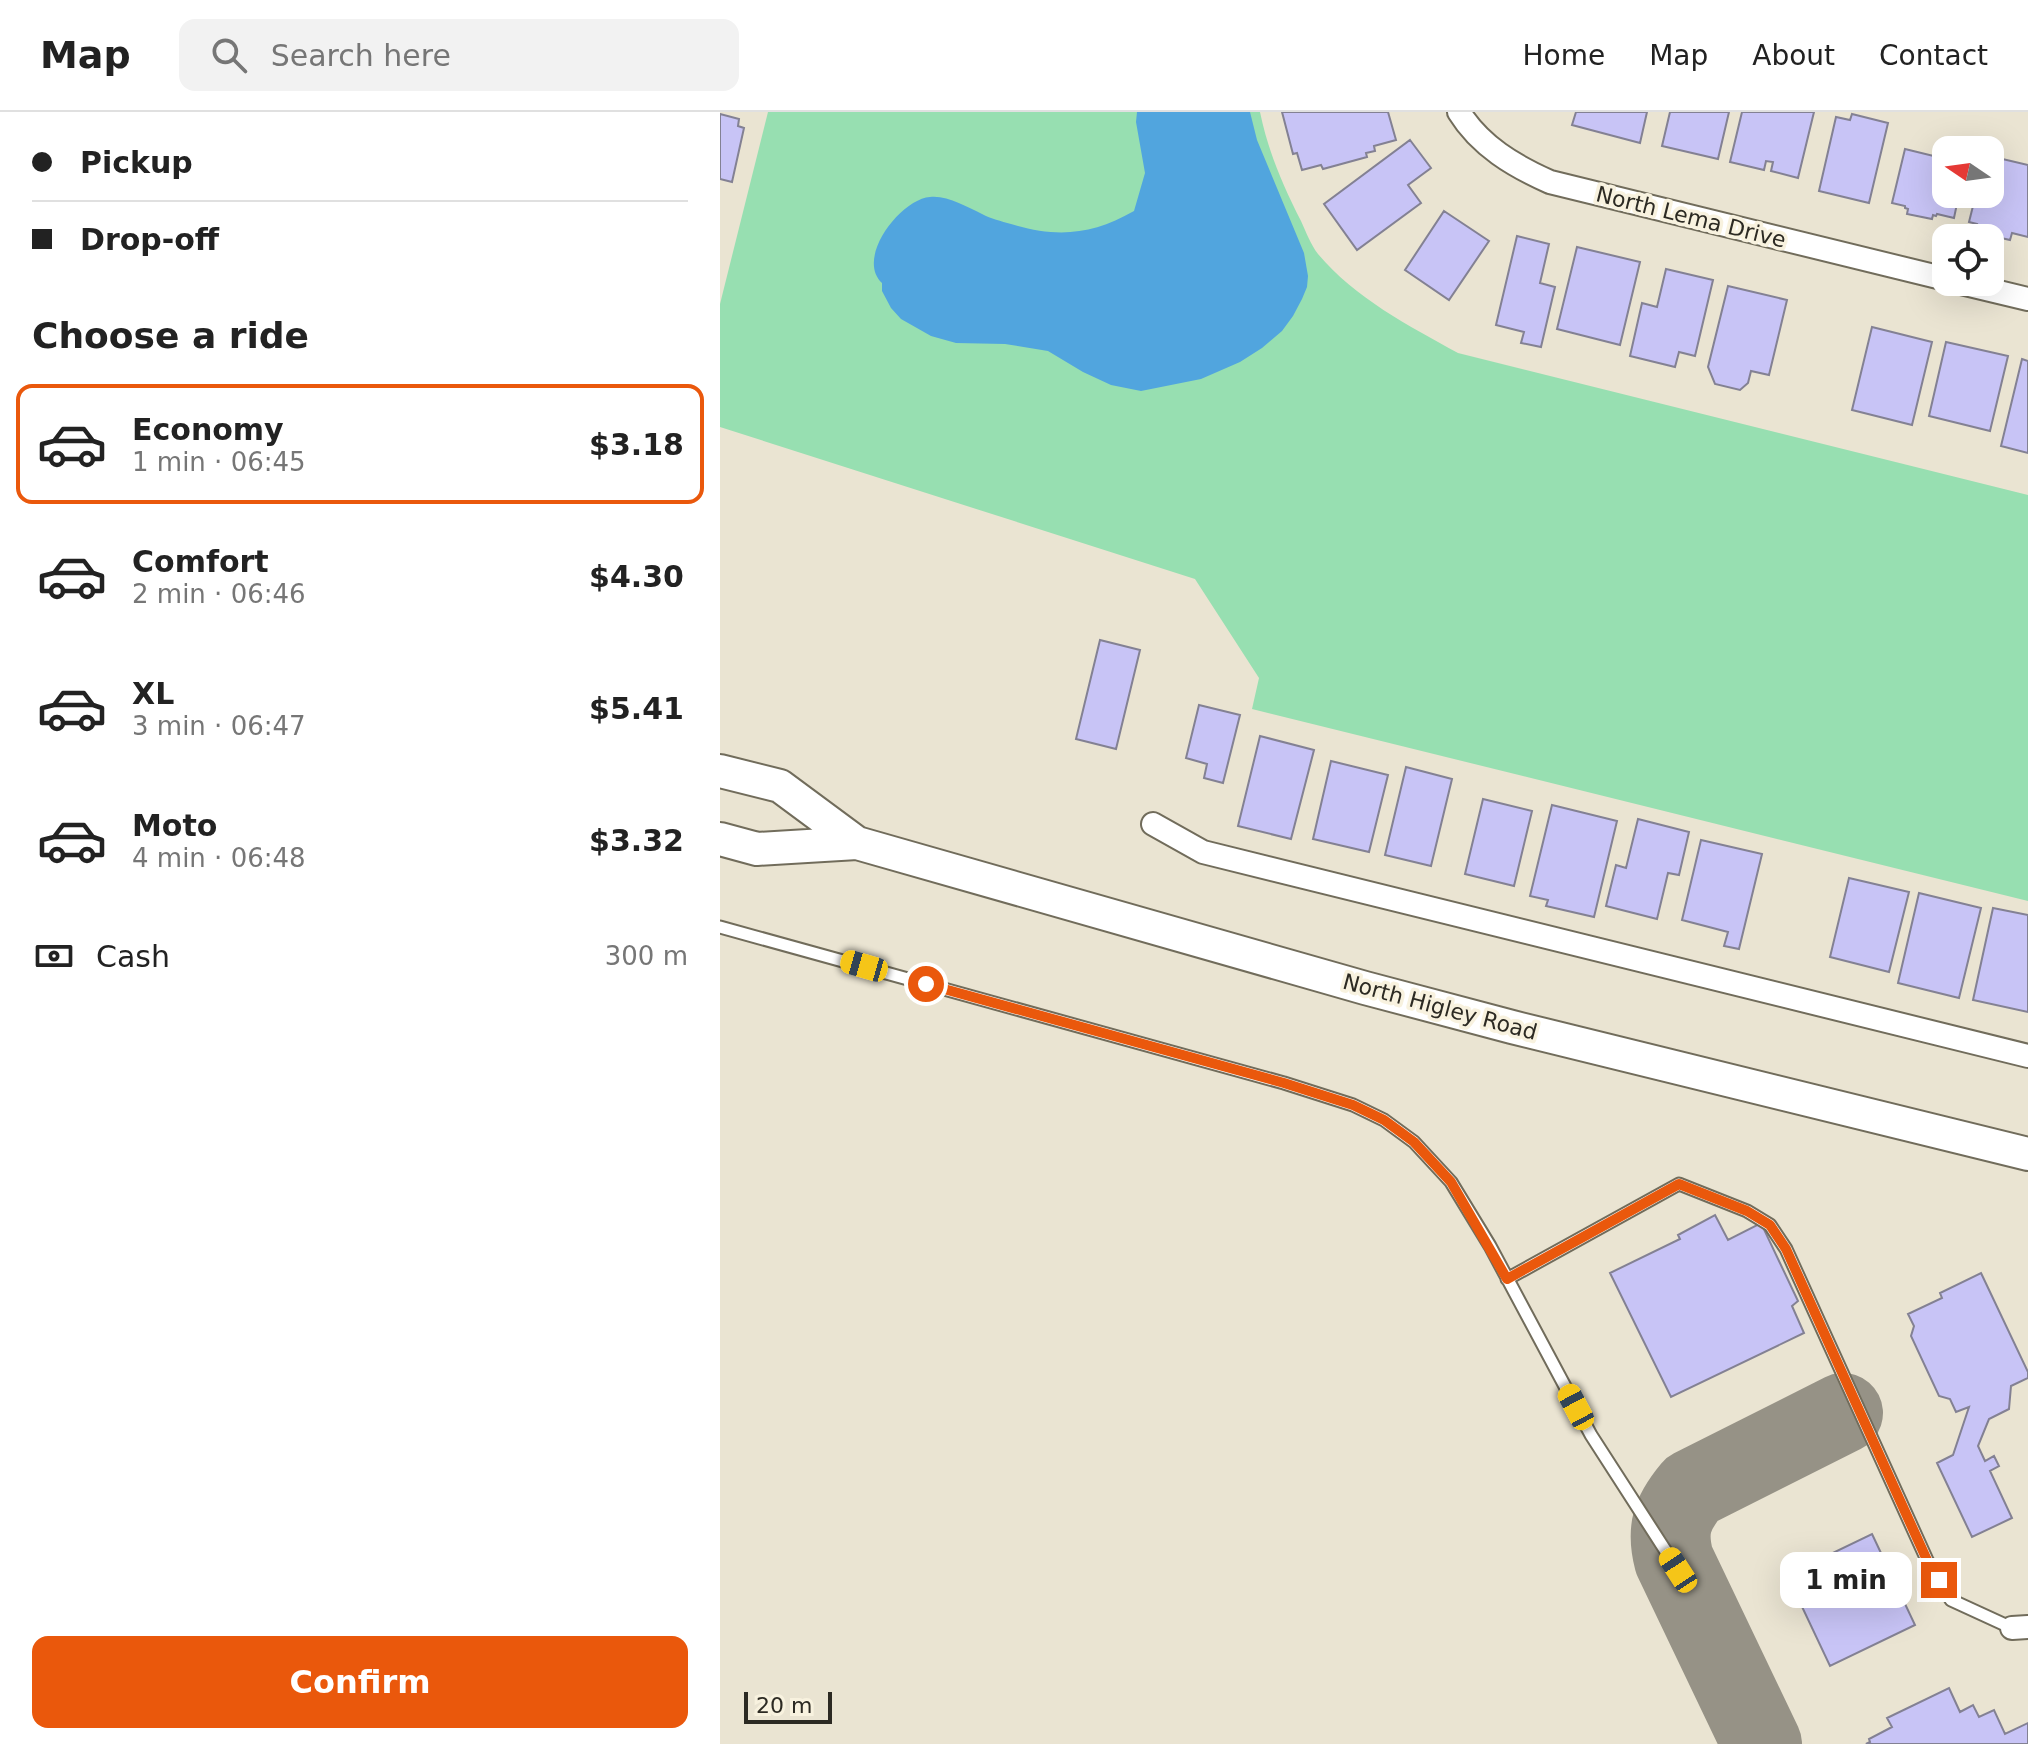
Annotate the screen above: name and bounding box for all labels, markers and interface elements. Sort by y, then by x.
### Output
search box [179,19,739,91]
text: Map [40,33,131,77]
icon: search [207,33,251,77]
text: Search here [271,38,451,73]
text: Home [1522,39,1605,72]
text: Map [1649,39,1708,72]
text: About [1752,39,1835,72]
text: Contact [1879,39,1988,72]
north arrow [1932,136,2004,208]
map controls [1932,136,2004,296]
text: Pickup [80,145,193,180]
street label: North Lema Drive [1594,181,1788,253]
text: Drop-off [80,222,219,257]
button: locate [1932,224,2004,296]
text: Choose a ride [32,315,309,356]
icon: car [36,408,108,480]
text: Economy [132,412,284,447]
text: $3.18 [589,427,684,462]
text: 1 min · 06:45 [132,447,306,477]
icon: car [36,540,108,612]
text: Comfort [132,544,269,579]
text: $4.30 [589,559,684,594]
text: 2 min · 06:46 [132,579,306,609]
icon: car [36,672,108,744]
text: XL [132,676,174,711]
text: $5.41 [589,691,684,726]
text: 3 min · 06:47 [132,711,306,741]
icon: car [36,804,108,876]
text: Moto [132,808,217,843]
text: $3.32 [589,823,684,858]
text: 4 min · 06:48 [132,843,306,873]
icon: cash [32,934,76,978]
text: Cash [96,939,170,974]
text: 300 m [605,941,688,971]
car [838,948,890,984]
route start [908,966,944,1002]
street label: North Higley Road [1340,969,1540,1045]
car [1554,1380,1598,1434]
car [1655,1543,1701,1597]
callout: 1 min [1779,1552,1911,1608]
route end [1921,1562,1957,1598]
text: 1 min [1805,1565,1887,1595]
button: Confirm [32,1636,688,1728]
scale bar [744,1688,832,1724]
text: 20 m [756,1693,812,1718]

